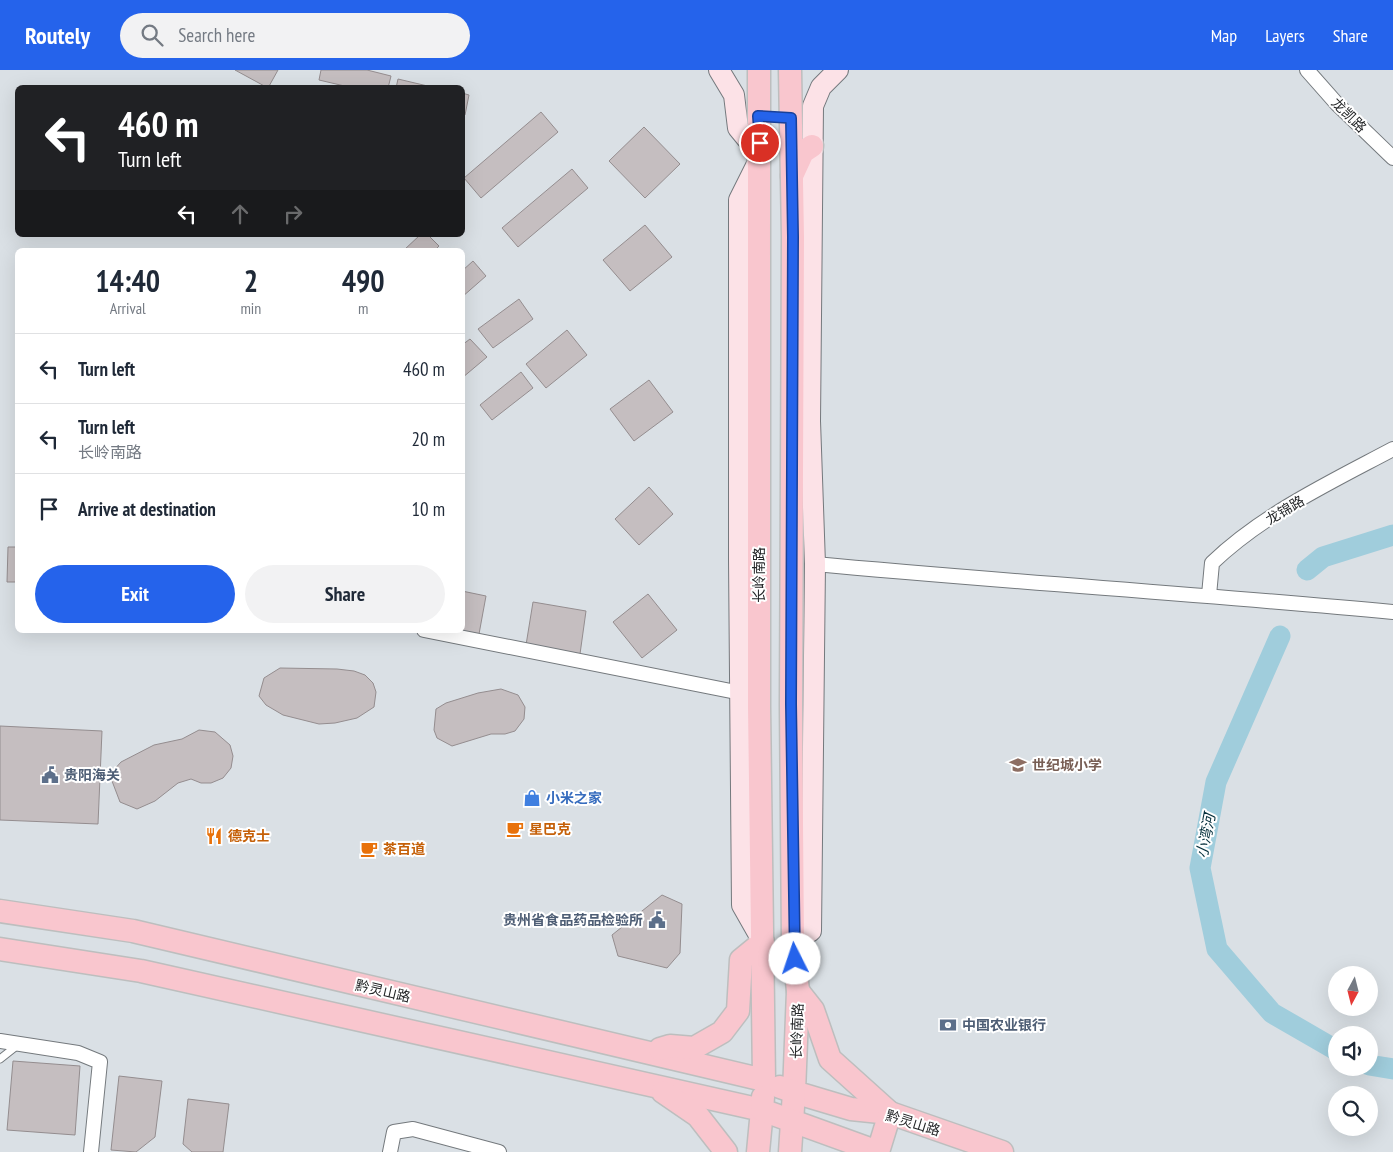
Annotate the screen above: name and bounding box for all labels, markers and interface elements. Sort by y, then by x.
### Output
search box [120,13,470,58]
text: Routely [25,20,90,51]
icon: search [138,21,166,49]
text: Search here [178,23,255,47]
text: Map [1211,24,1237,47]
text: Layers [1265,24,1305,47]
text: Share [1333,24,1368,47]
street label: 龙凯路 [1328,94,1370,136]
text: 460 m [118,101,199,147]
icon: left [35,105,100,170]
pin [739,122,781,164]
icon: arrive [746,129,774,157]
text: Turn left [118,145,182,173]
icon: left [173,200,201,228]
icon: ahead [226,200,254,228]
icon: right [279,200,307,228]
text: 14:40 [95,261,160,300]
text: 2 [244,261,258,300]
text: 490 [342,261,385,300]
text: Arrival [110,298,146,318]
text: min [240,298,261,318]
text: m [358,298,368,318]
icon: left [35,355,63,383]
text: Turn left [78,357,135,381]
text: 460 m [403,357,445,381]
text: Turn left [78,415,135,439]
icon: left [35,425,63,453]
text: 20 m [412,427,445,451]
text: 长岭南路 [78,442,142,462]
street label: 龙锦路 [1262,491,1308,529]
icon: arrive [35,495,63,523]
text: Arrive at destination [78,497,216,521]
text: 10 m [412,497,445,521]
street label: 长岭南路 [750,547,768,603]
button: Exit [35,565,235,623]
button: Share [245,565,445,623]
school or university icon: 世纪城小学 [1008,755,1028,775]
place label: 世纪城小学 [1032,756,1102,774]
public building icon: 贵阳海关 [40,765,60,785]
place label: 贵阳海关 [64,766,120,784]
shop icon: 小米之家 [522,788,542,808]
place label: 小米之家 [546,789,602,807]
water label: 小湾河 [1192,809,1220,860]
cafe icon: 星巴克 [505,819,525,839]
place label: 星巴克 [529,820,571,838]
restaurant icon: 德克士 [204,826,224,846]
place label: 德克士 [228,827,270,845]
cafe icon: 茶百道 [359,839,379,859]
place label: 茶百道 [383,840,425,858]
public building icon: 贵州省食品药品检验所 [647,910,667,930]
place label: 贵州省食品药品检验所 [503,911,643,929]
position arrow [768,932,820,984]
north arrow [1328,966,1378,1016]
map controls [1328,966,1378,1136]
street label: 黔灵山路 [354,976,412,1006]
street label: 长岭南路 [787,1003,807,1059]
bank icon: 中国农业银行 [938,1015,958,1035]
place label: 中国农业银行 [962,1016,1046,1034]
button: sound [1328,1026,1378,1076]
button: search [1328,1086,1378,1136]
street label: 黔灵山路 [884,1106,942,1140]

